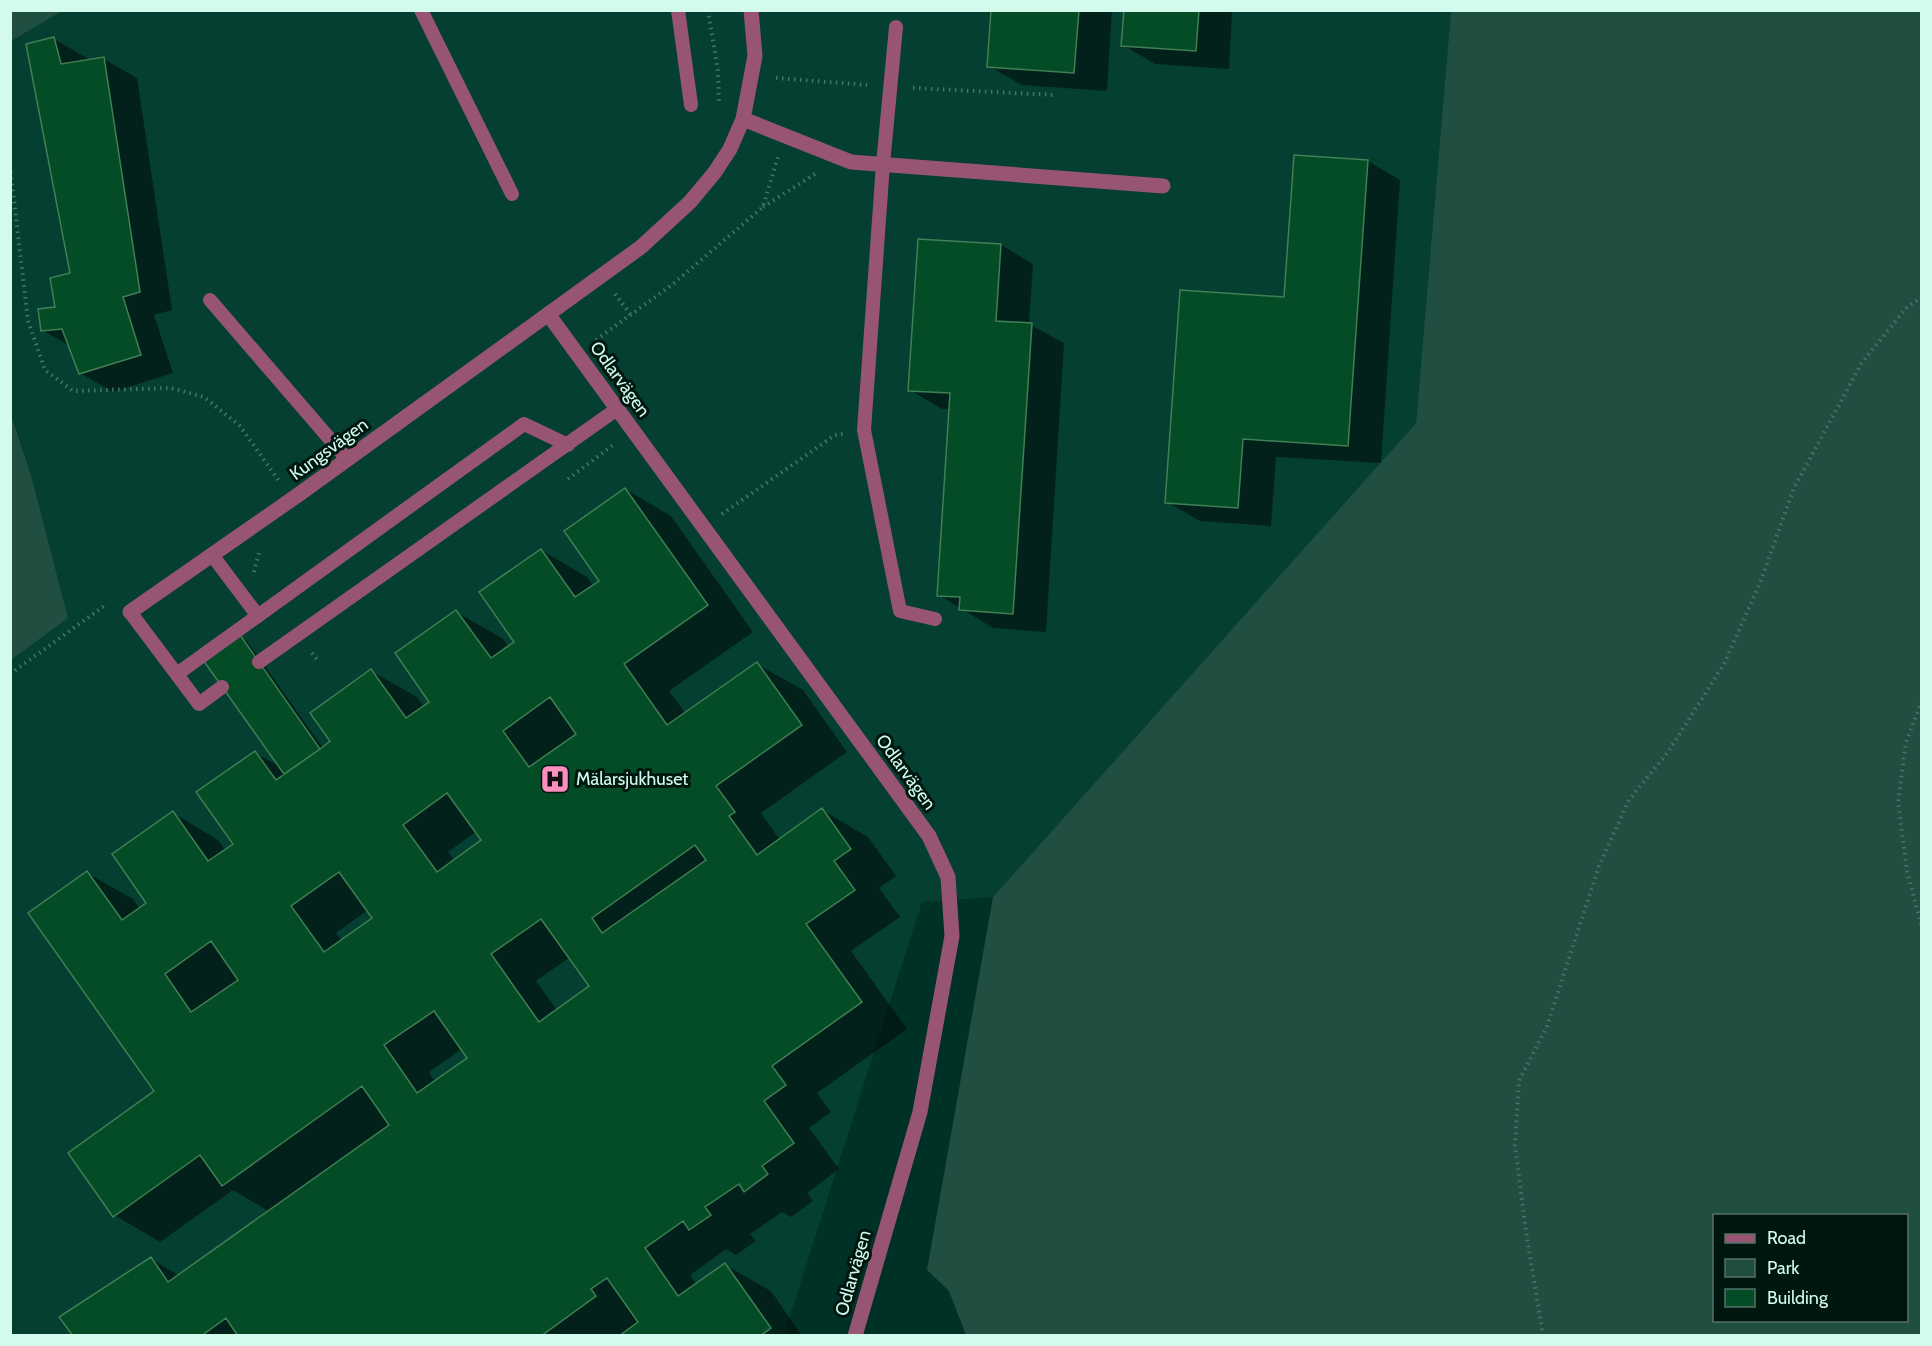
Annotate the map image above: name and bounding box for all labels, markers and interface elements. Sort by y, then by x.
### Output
street label: Odlarvägen [585,337,655,421]
street label: Kungsvägen [286,413,372,485]
street label: Odlarvägen [871,730,941,814]
hospital icon: Mälarsjukhuset [539,763,571,795]
place label: Mälarsjukhuset [576,768,688,790]
legend [1713,1214,1908,1322]
text: Road [1767,1227,1806,1249]
street label: Odlarvägen [830,1228,876,1318]
text: Park [1767,1257,1800,1279]
text: Building [1767,1287,1829,1309]

